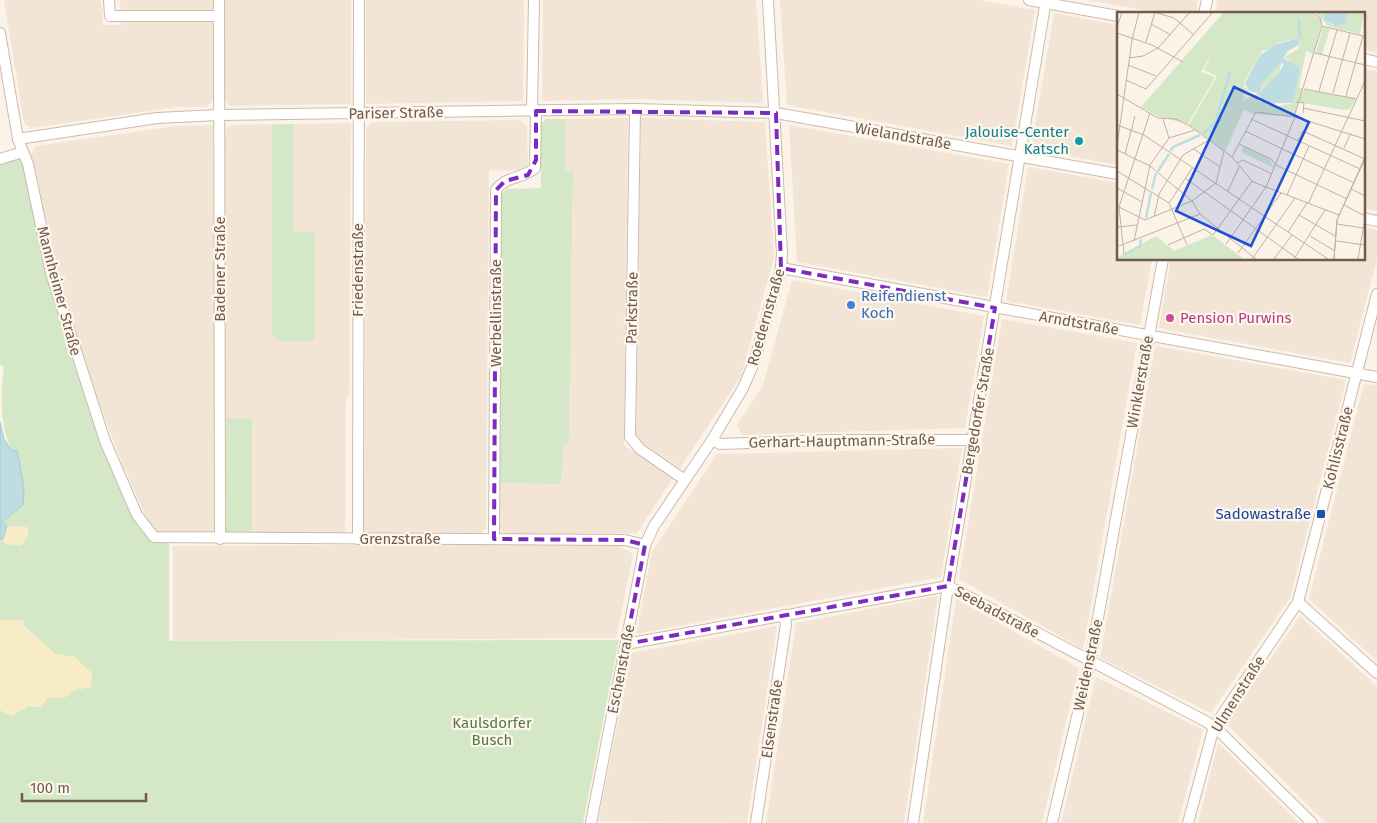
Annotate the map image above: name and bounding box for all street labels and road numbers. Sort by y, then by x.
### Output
street label: Pariser Straße [348,103,444,123]
street label: Wielandstraße [853,119,953,153]
street label: Badener Straße [211,216,229,322]
street label: Friedenstraße [349,223,367,317]
street label: Mannheimer Straße [33,224,85,358]
street label: Werbellinstraße [487,259,505,367]
street label: Roedernstraße [744,266,788,368]
street label: Parkstraße [622,272,642,344]
street label: Arndtstraße [1038,307,1120,339]
street label: Winklerstraße [1123,334,1157,430]
street label: Bergedorfer Straße [958,346,998,476]
street label: Kohlisstraße [1319,405,1357,491]
street label: Gerhart-Hauptmann-Straße [749,430,935,452]
street label: Grenzstraße [359,530,441,548]
street label: Seebadstraße [952,582,1042,642]
street label: Weidenstraße [1069,617,1107,713]
street label: Eschenstraße [604,623,638,715]
street label: Ulmenstraße [1207,652,1269,736]
street label: Elsenstraße [758,679,786,759]

